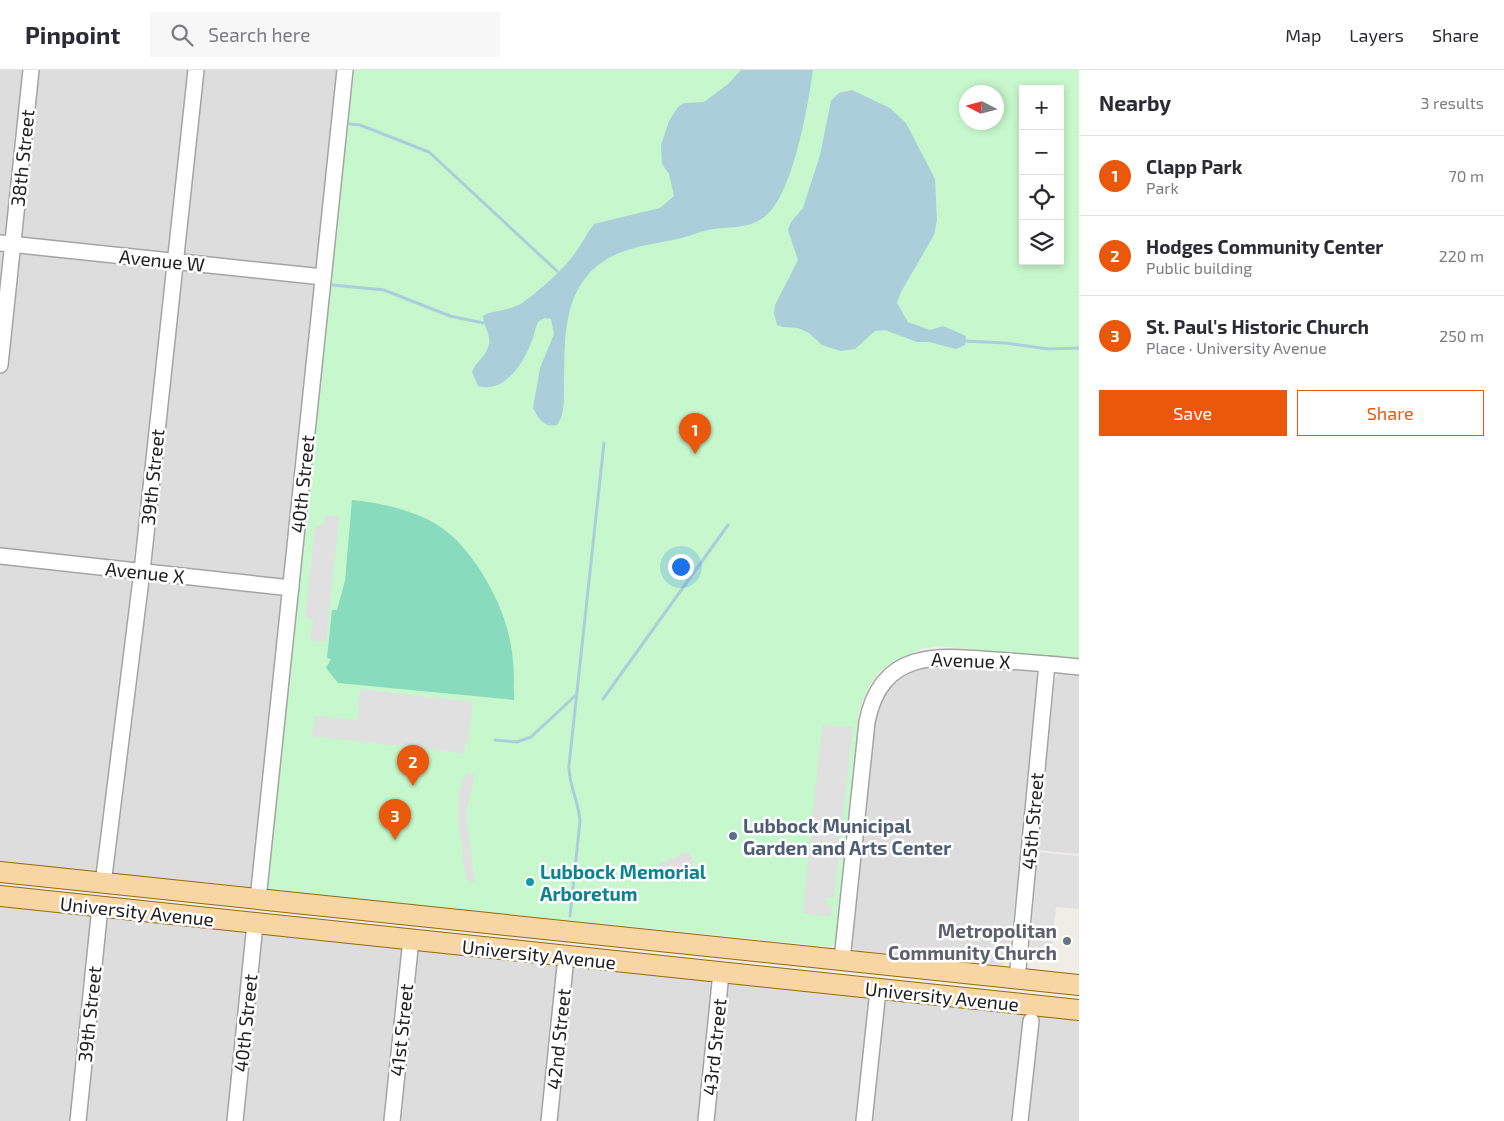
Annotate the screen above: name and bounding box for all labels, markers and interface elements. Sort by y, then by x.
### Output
search box [150,12,500,57]
text: Pinpoint [25,20,120,49]
icon: search [168,21,196,49]
text: Search here [208,23,310,46]
text: Map [1285,24,1321,46]
text: Layers [1349,24,1404,46]
text: Share [1432,24,1479,46]
north arrow [959,85,1004,130]
map controls [1019,85,1064,265]
button: + [1019,85,1064,130]
text: Nearby [1099,90,1171,115]
text: 3 results [1421,93,1484,112]
street label: 38th Street [5,108,39,208]
button: − [1019,130,1064,175]
text: Clapp Park [1146,155,1242,178]
text: 1 [1112,166,1118,185]
text: 70 m [1449,166,1484,185]
button: locate [1019,175,1064,220]
text: Park [1146,178,1179,197]
button: layers [1019,220,1064,265]
text: Hodges Community Center [1146,235,1383,258]
street label: Avenue W [118,244,206,276]
text: 2 [1110,246,1120,265]
text: 220 m [1439,246,1484,265]
text: Public building [1146,258,1252,277]
text: St. Paul's Historic Church [1146,315,1369,338]
text: 3 [1110,326,1120,345]
text: 250 m [1439,326,1484,345]
text: Place · University Avenue [1146,338,1327,357]
button: Save [1099,390,1287,436]
button: Share [1297,390,1484,436]
pin: 1 [679,413,711,454]
street label: 39th Street [136,428,168,526]
street label: 40th Street [285,434,319,534]
your location [668,554,694,580]
street label: Avenue X [104,556,186,588]
street label: Avenue X [931,647,1011,673]
pin: 2 [397,745,429,786]
street label: 45th Street [1016,772,1048,870]
pin: 3 [379,799,411,840]
place label: Lubbock Municipal Garden and Arts Center [743,814,951,859]
marker: Lubbock Municipal Garden and Arts Center [727,830,739,842]
place label: Lubbock Memorial Arboretum [540,860,707,905]
marker: Lubbock Memorial Arboretum [524,876,536,888]
street label: University Avenue [59,891,215,931]
place label: Metropolitan Community Church [888,919,1057,965]
street label: University Avenue [461,934,617,974]
marker: Metropolitan Community Church [1061,935,1073,947]
street label: 39th Street [73,965,105,1063]
street label: 40th Street [228,973,262,1073]
street label: University Avenue [864,976,1020,1016]
street label: 41st Street [385,982,417,1078]
street label: 42nd Street [541,987,575,1091]
street label: 43rd Street [697,997,731,1097]

